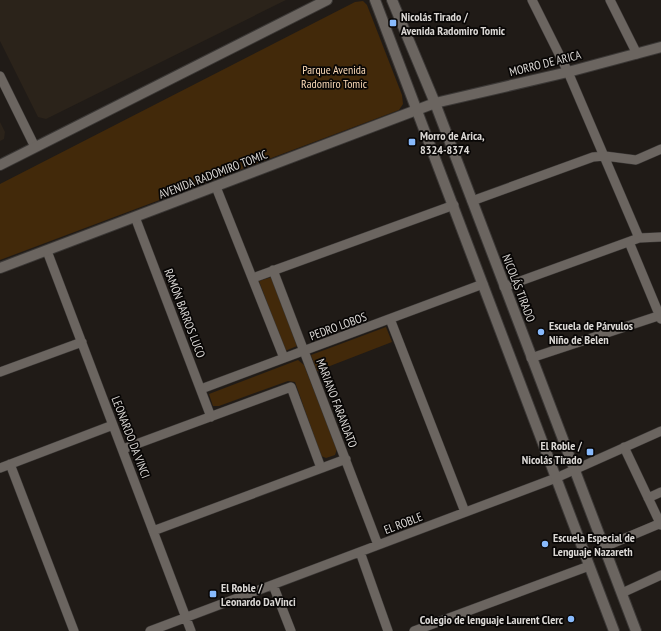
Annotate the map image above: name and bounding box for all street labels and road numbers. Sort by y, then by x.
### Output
street label: MORRO DE ARICA [508,47,583,79]
street label: AVENIDA RADOMIRO TOMIC [157,146,270,202]
street label: NICOLÁS TIRADO [499,252,539,324]
street label: RAMÓN BARROS LUCO [161,266,209,360]
street label: PEDRO LOBOS [307,309,369,343]
street label: MARIANO FARANDATO [313,356,361,450]
street label: LEONARDO DA VINCI [108,394,154,480]
street label: EL ROBLE [382,509,424,537]

